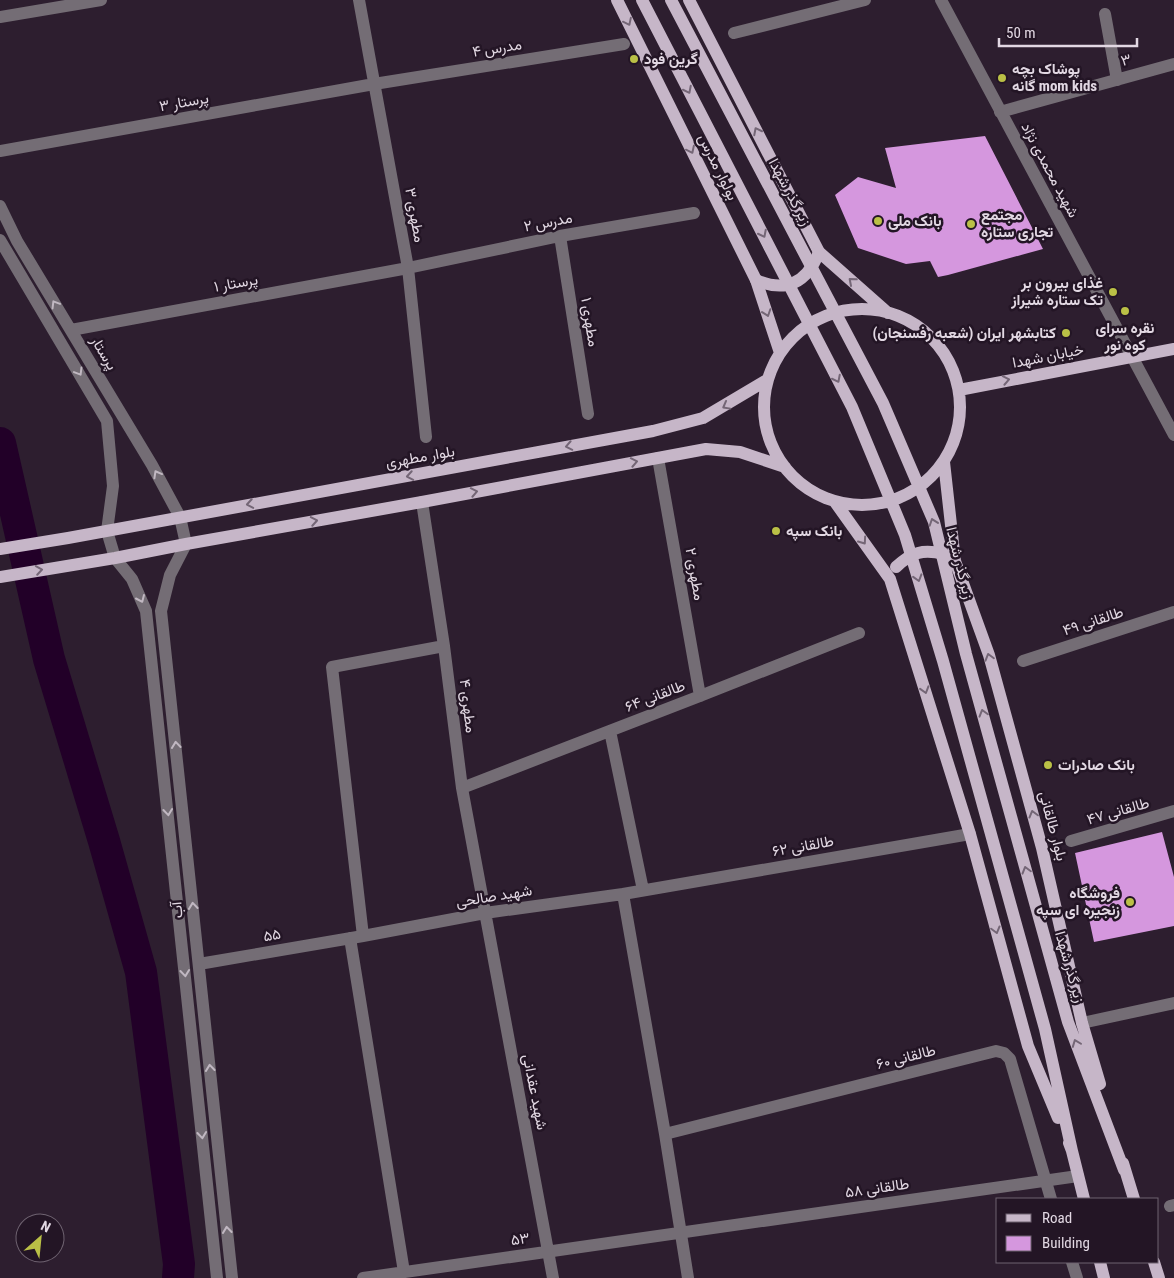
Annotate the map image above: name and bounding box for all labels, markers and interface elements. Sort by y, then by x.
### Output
scale bar [999,15,1136,47]
one-way arrow [621,17,632,26]
text: 50 m [1006,24,1036,42]
street label: مدرس ۴ [471,35,523,62]
place label: گرین فود [644,50,698,68]
street label: ۳ [1119,50,1133,70]
marker: گرین فود [628,53,640,65]
place label: پوشاک بچه گانه mom kids [1012,60,1097,95]
marker: پوشاک بچه گانه mom kids [996,72,1008,84]
one-way arrow [682,85,692,94]
street label: پرستار ۳ [158,89,210,116]
street label: شهید محمدی نژاد [1016,119,1083,221]
one-way arrow [753,127,763,136]
street label: بولوار مدرس [693,131,742,204]
one-way arrow [685,145,695,154]
street label: زیر گذر شهدا [765,155,815,229]
street label: مطهری ۳ [400,186,429,244]
place label: مجتمع تجاری ستاره [981,206,1053,241]
street label: مدرس ۲ [522,208,574,236]
place label: بانک ملی [888,212,942,230]
marker: بانک ملی [872,215,884,227]
marker: مجتمع تجاری ستاره [965,218,977,230]
one-way arrow [757,229,767,238]
street label: پرستار ۱ [213,270,260,297]
place label: غذای بیرون بر تک ستاره شیراز [1010,274,1103,309]
one-way arrow [848,278,857,287]
marker: غذای بیرون بر تک ستاره شیراز [1107,286,1119,298]
street label: مطهری ۱ [576,296,603,348]
one-way arrow [52,301,62,310]
marker: نقره سرای کوه نور [1119,305,1131,317]
one-way arrow [761,308,771,317]
place label: نقره سرای کوه نور [1095,319,1155,354]
place label: کتابشهر ایران (شعبه رفسنجان) [872,324,1056,342]
marker: کتابشهر ایران (شعبه رفسنجان) [1060,327,1072,339]
street label: پرستار [86,332,121,374]
street label: خیابان شهدا [1011,340,1085,372]
one-way arrow [72,366,82,375]
one-way arrow [831,374,841,383]
one-way arrow [1002,376,1011,386]
one-way arrow [722,399,731,409]
one-way arrow [565,441,574,451]
street label: بلوار مطهری [384,442,456,473]
one-way arrow [630,458,638,468]
one-way arrow [153,470,163,479]
one-way arrow [405,470,414,480]
one-way arrow [470,488,479,498]
one-way arrow [245,499,254,509]
one-way arrow [310,517,319,527]
one-way arrow [929,518,939,527]
place label: بانک سپه [786,522,842,541]
marker: بانک سپه [770,525,782,537]
street label: زیر گذر شهدا [942,525,978,601]
one-way arrow [857,536,866,545]
street label: مطهری ۲ [681,546,708,602]
one-way arrow [34,566,43,576]
one-way arrow [912,573,922,581]
one-way arrow [134,594,145,603]
street label: طالقانی ۴۹ [1060,603,1126,640]
one-way arrow [985,653,995,662]
street label: طالقانی ۶۴ [622,676,688,717]
street label: مطهری ۴ [455,678,480,734]
one-way arrow [919,685,929,694]
one-way arrow [978,710,988,718]
one-way arrow [171,740,182,748]
place label: بانک صادرات [1058,756,1135,774]
marker: بانک صادرات [1042,759,1054,771]
street label: بلوار طالقانی [1034,789,1071,863]
street label: طالقانی ۴۷ [1085,793,1152,829]
one-way arrow [162,808,173,816]
one-way arrow [1028,810,1038,818]
street label: طالقانی ۶۲ [771,832,835,861]
one-way arrow [1021,865,1032,874]
street label: شهید صالحی [455,881,534,912]
place label: فروشگاه زنجیره ای سپه [1036,884,1120,920]
marker: فروشگاه زنجیره ای سپه [1124,896,1136,908]
street label: آب [167,899,187,919]
one-way arrow [188,902,199,910]
street label: ۵۵ [262,925,282,945]
one-way arrow [990,925,1001,934]
street label: زیر گذر شهدا [1051,929,1089,1005]
one-way arrow [179,970,190,978]
one-way arrow [1072,1039,1082,1047]
street label: طالقانی ۶۰ [874,1041,938,1074]
street label: شهید عقدانی [518,1053,551,1132]
one-way arrow [205,1064,216,1072]
one-way arrow [196,1131,207,1139]
street label: طالقانی ۵۸ [844,1175,911,1202]
legend [996,1198,1159,1263]
text: Road [1042,1209,1072,1227]
north arrow [15,1213,65,1263]
text: N [38,1217,53,1235]
one-way arrow [222,1225,233,1233]
street label: ۵۳ [509,1229,531,1249]
text: Building [1042,1234,1090,1252]

